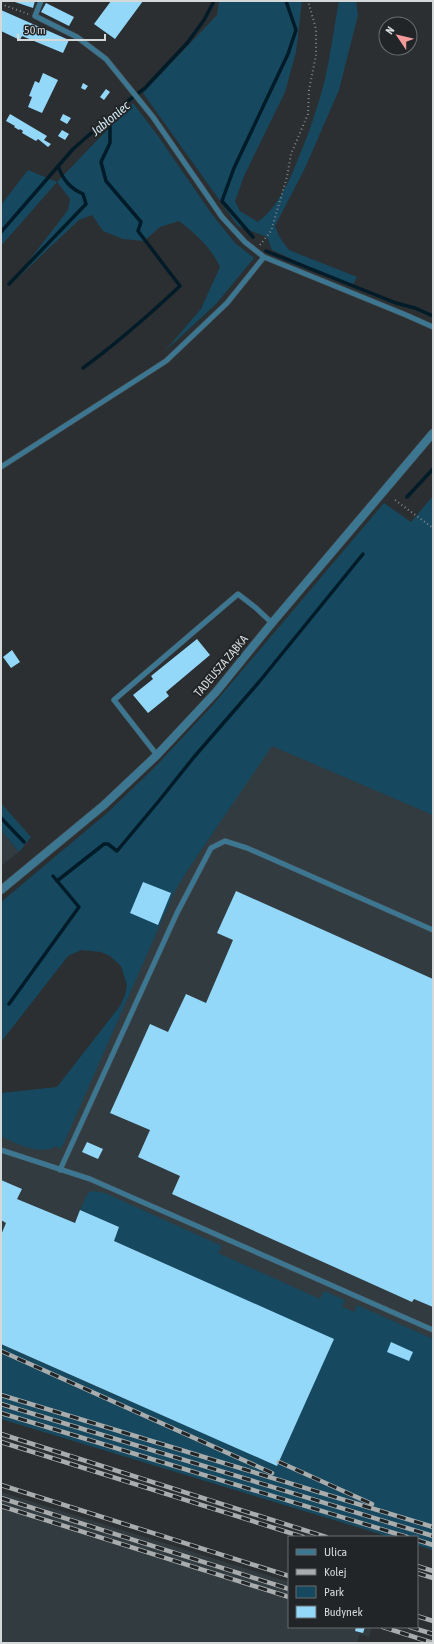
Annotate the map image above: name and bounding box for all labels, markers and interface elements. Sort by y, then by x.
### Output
scale bar [18,16,105,42]
north arrow [378,16,418,56]
text: 50 m [24,23,46,37]
text: N [383,24,397,36]
water label: Jabłoniec [87,97,133,139]
street label: TADEUSZA ZĄBKA [191,632,251,700]
legend [288,1536,418,1628]
text: Ulica [324,1545,347,1559]
text: Kolej [324,1565,347,1579]
text: Park [324,1585,345,1599]
text: Budynek [324,1605,363,1619]

